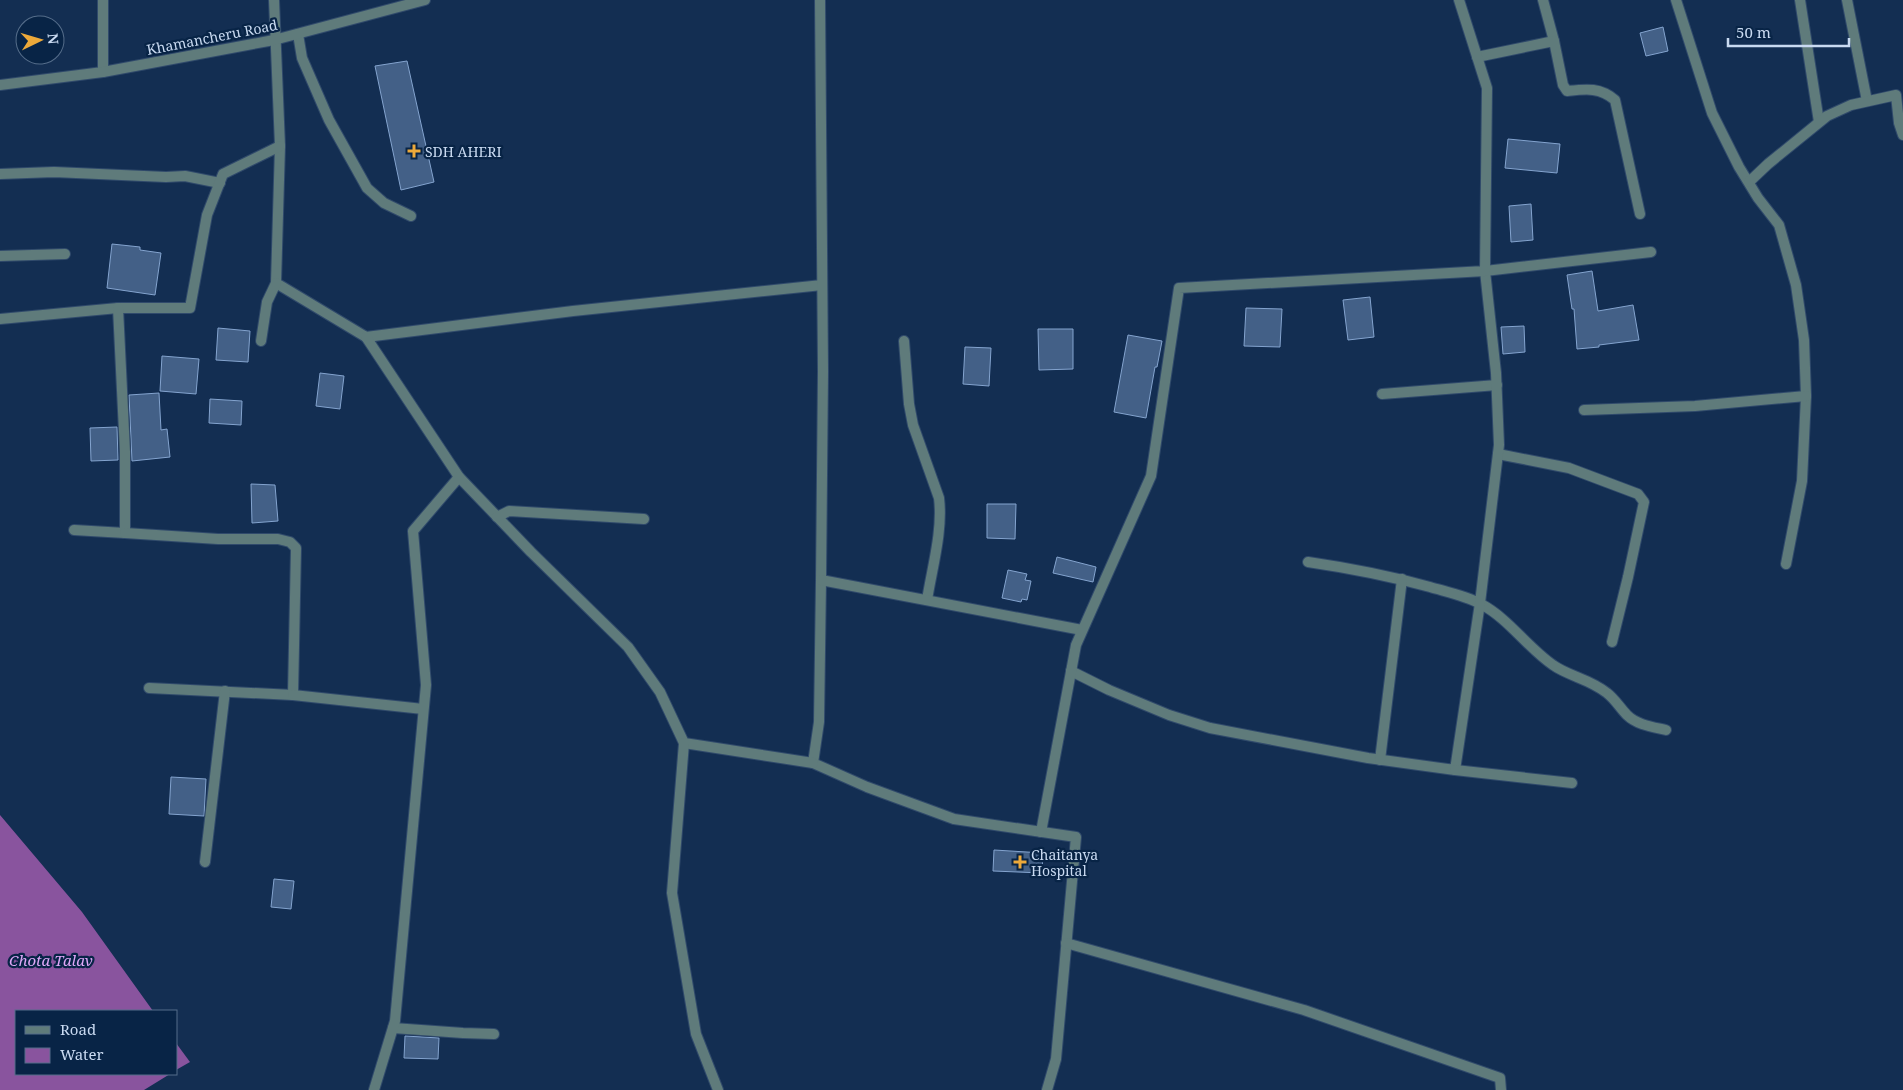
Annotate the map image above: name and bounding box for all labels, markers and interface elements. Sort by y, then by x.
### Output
north arrow [15,15,65,65]
street label: Khamancheru Road [145,15,279,59]
scale bar [1728,15,1849,47]
text: 50 m [1736,22,1771,42]
text: N [44,32,63,45]
place label: SDH AHERI [425,142,502,161]
marker: SDH AHERI [407,144,421,158]
place label: Chaitanya Hospital [1031,845,1098,880]
marker: Chaitanya Hospital [1013,855,1027,869]
water label: Chota Talav [9,950,93,970]
legend [15,1010,178,1075]
text: Road [60,1019,96,1039]
text: Water [60,1044,103,1064]

